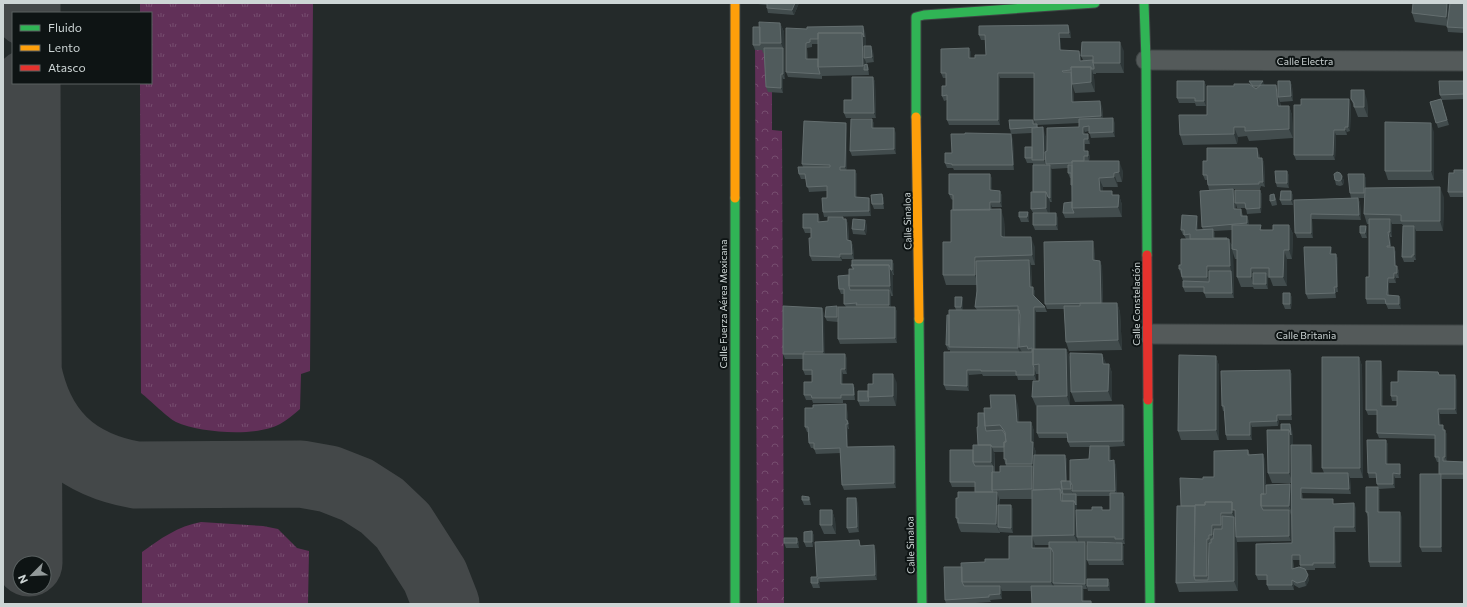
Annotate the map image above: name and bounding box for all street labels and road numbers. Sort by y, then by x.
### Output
street label: Calle Electra [1277,55,1333,67]
street label: Calle Sinaloa [900,192,914,250]
street label: Calle Fuerza Aérea Mexicana [717,240,729,368]
street label: Calle Constelación [1130,262,1142,346]
street label: Calle Britania [1276,329,1336,341]
street label: Calle Sinaloa [903,516,917,574]

